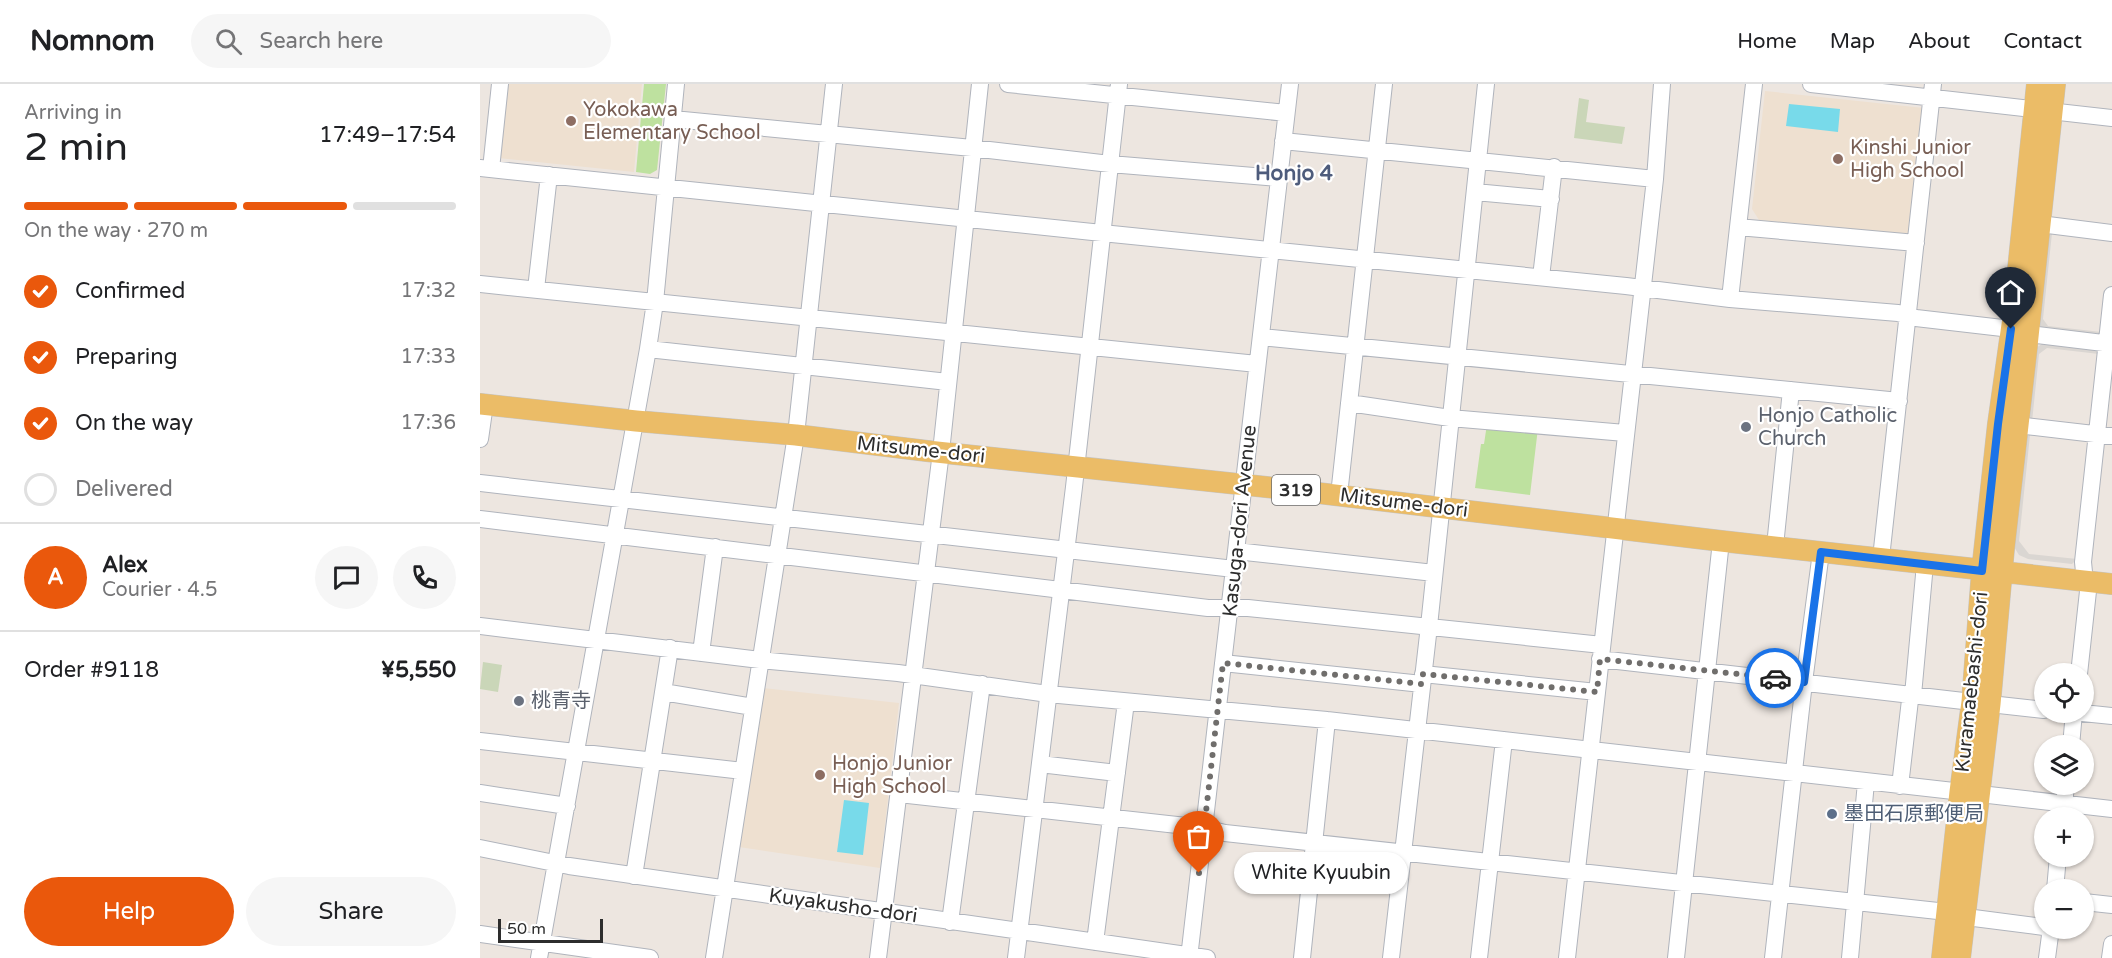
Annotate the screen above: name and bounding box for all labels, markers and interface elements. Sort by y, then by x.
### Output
search box [191,14,611,68]
text: Nomnom [30,24,155,58]
icon: search [212,25,245,58]
text: Search here [260,28,383,54]
text: Home [1737,29,1797,54]
text: Map [1830,29,1875,54]
text: About [1908,29,1970,54]
text: Contact [2003,29,2082,54]
place label: Yokokawa Elementary School [583,98,761,145]
text: Arriving in [24,101,122,125]
marker: Yokokawa Elementary School [564,114,578,128]
text: 17:49–17:54 [319,122,456,148]
text: 2 min [24,124,128,171]
place label: Kinshi Junior High School [1850,136,1971,183]
marker: Kinshi Junior High School [1831,152,1845,166]
district label: Honjo 4 [1255,161,1333,186]
text: On the way · 270 m [24,219,208,243]
pin [1985,267,2036,329]
icon: check [24,275,57,308]
icon: home [1994,276,2027,309]
text: Confirmed [75,278,185,304]
text: 17:32 [401,279,456,303]
icon: check [24,341,57,374]
text: Preparing [75,344,178,370]
text: 17:33 [401,345,456,369]
place label: Honjo Catholic Church [1758,404,1897,451]
icon: check [24,407,57,440]
text: On the way [75,410,193,436]
text: 17:36 [401,411,456,435]
marker: Honjo Catholic Church [1739,420,1753,434]
street label: Kasuga-dori Avenue [1218,424,1262,618]
street label: Mitsume-dori [856,431,986,469]
road number: 319 [1272,475,1320,505]
text: Delivered [75,476,173,502]
street label: Mitsume-dori [1339,483,1469,523]
button: chat [315,546,378,609]
button: phone [393,546,456,609]
text: Alex [102,552,148,578]
text: A [47,564,64,590]
text: Courier · 4.5 [102,578,217,602]
street label: Kuramaebashi-dori [1951,590,1993,774]
courier [1745,648,1805,708]
text: Order #9118 [24,657,159,683]
text: ¥5,550 [381,657,456,683]
icon: car [1759,662,1792,695]
map controls [2034,663,2094,939]
button: locate [2034,663,2094,723]
place label: 桃青寺 [531,689,591,713]
marker: 桃青寺 [512,694,526,708]
button: layers [2034,735,2094,795]
place label: Honjo Junior High School [832,752,952,799]
marker: Honjo Junior High School [813,768,827,782]
place label: 墨田石原郵便局 [1844,802,1984,826]
marker: 墨田石原郵便局 [1825,807,1839,821]
button: + [2034,807,2094,867]
pin [1173,811,1224,873]
icon: bag [1182,820,1215,853]
callout: White Kyuubin [1235,852,1409,894]
text: White Kyuubin [1251,861,1391,885]
button: Help [24,877,234,946]
button: Share [246,877,456,946]
button: − [2034,879,2094,939]
street label: Kuyakusho-dori [767,884,919,928]
scale bar [498,916,603,944]
text: 50 m [507,919,546,939]

